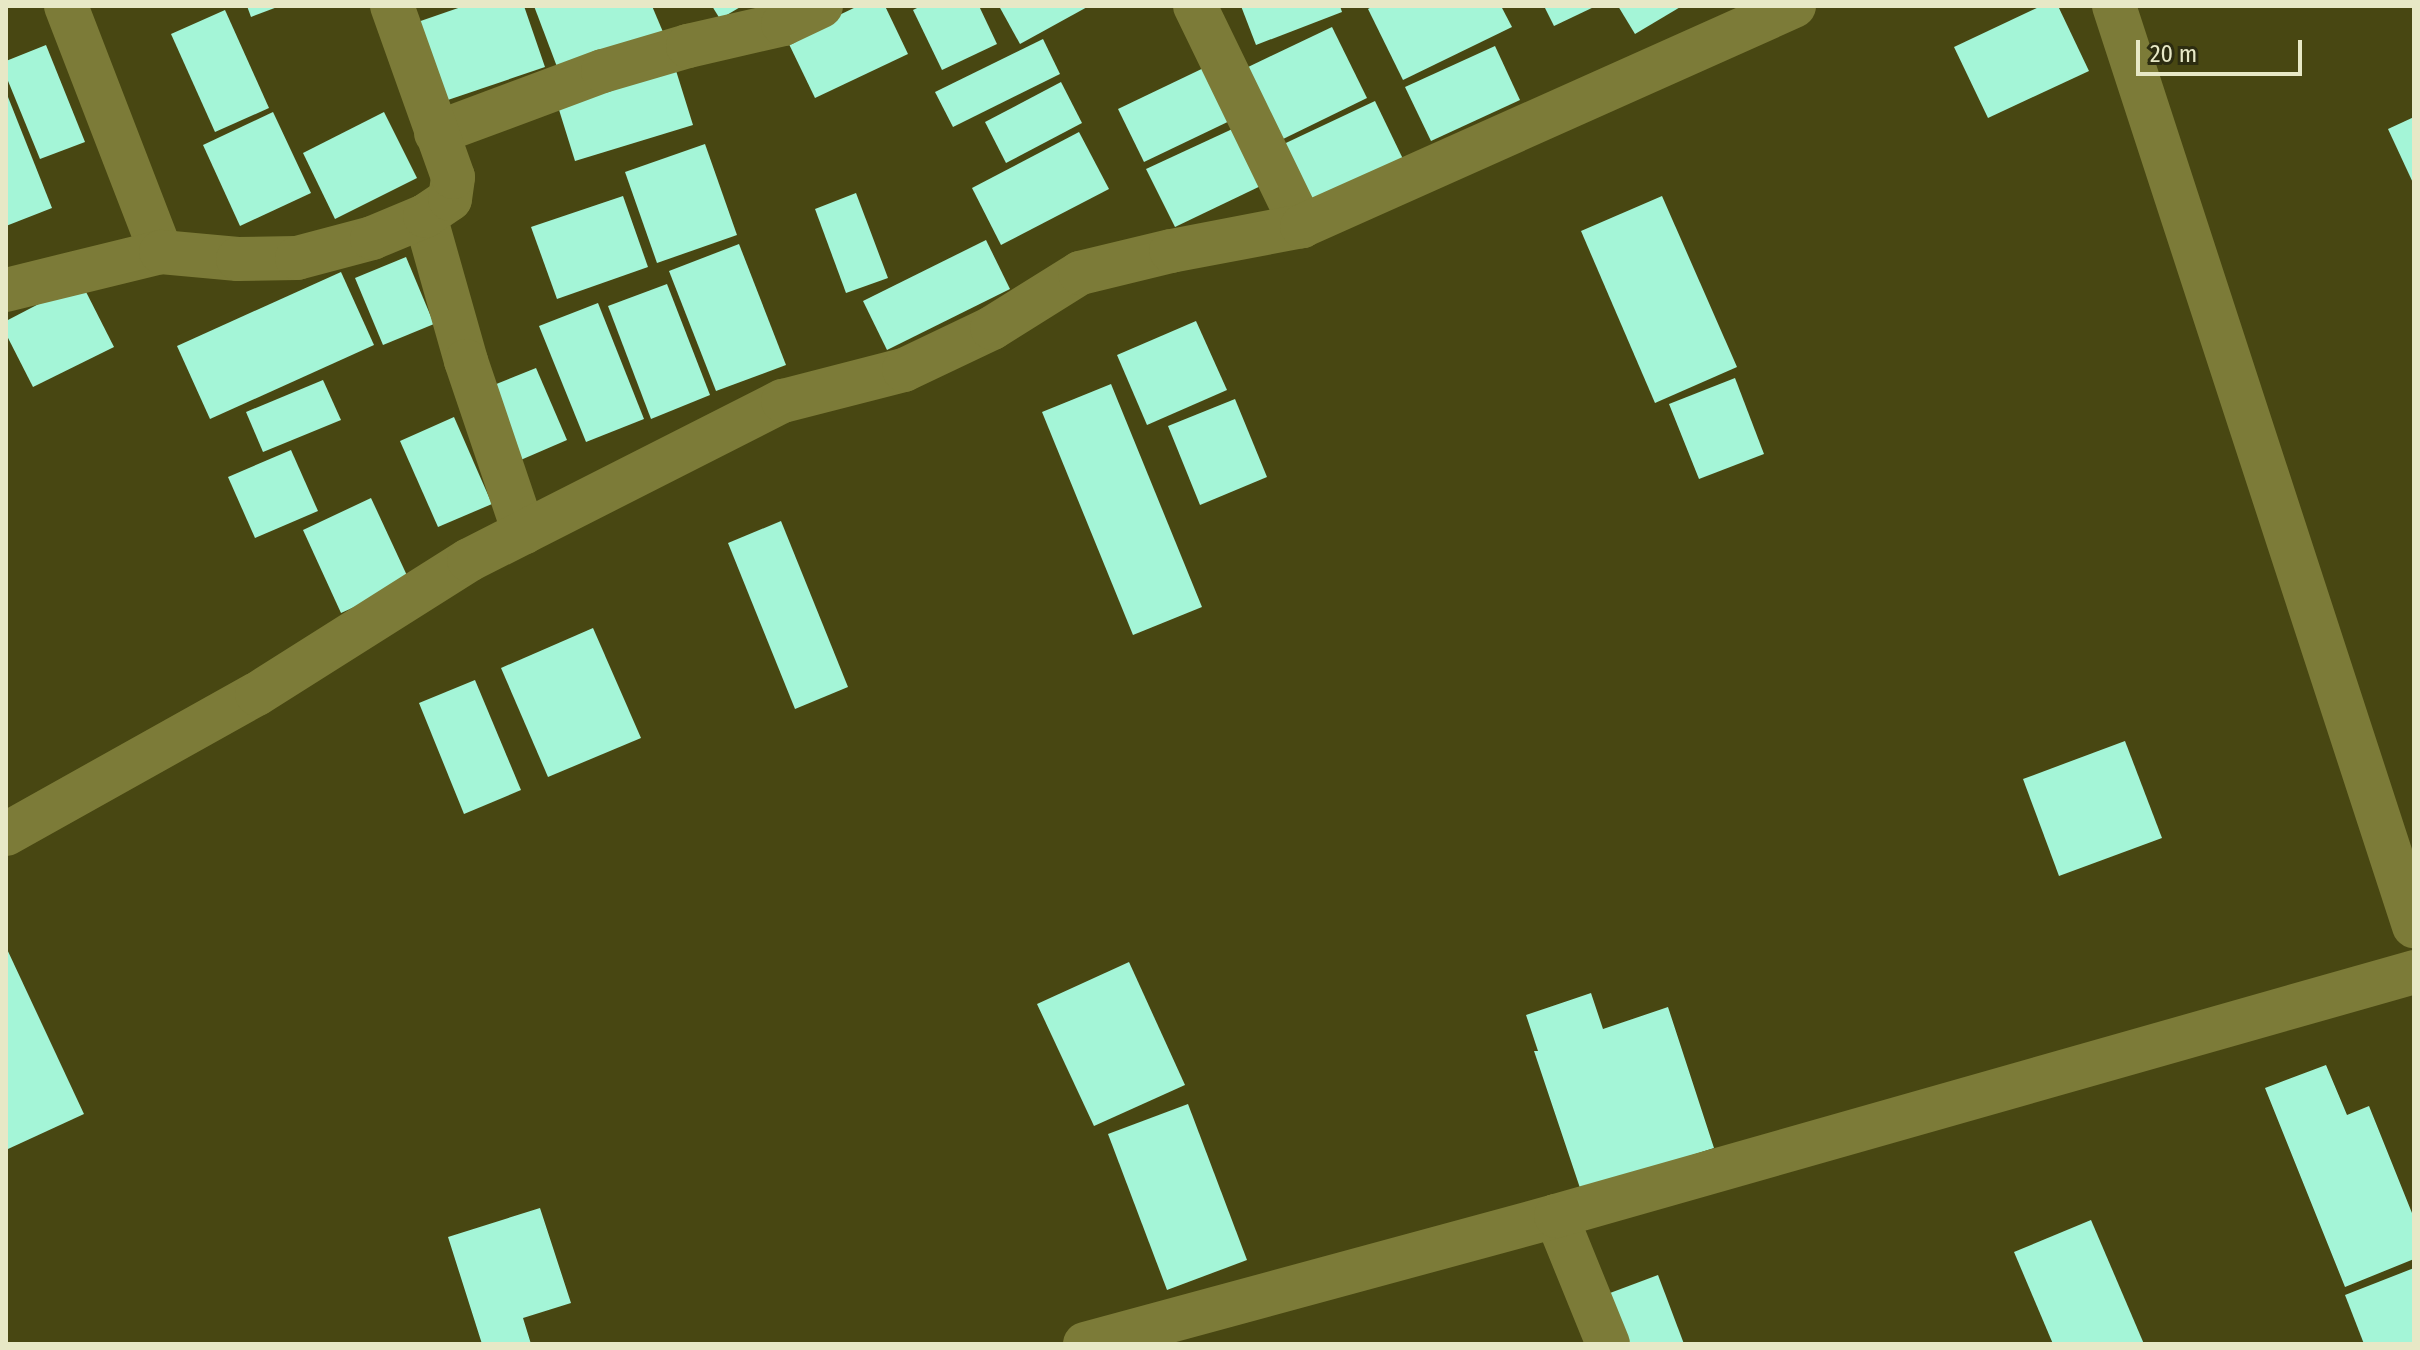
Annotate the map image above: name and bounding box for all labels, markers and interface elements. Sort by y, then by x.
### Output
scale bar [2140,24,2306,74]
text: 20 m [2150,40,2197,68]

